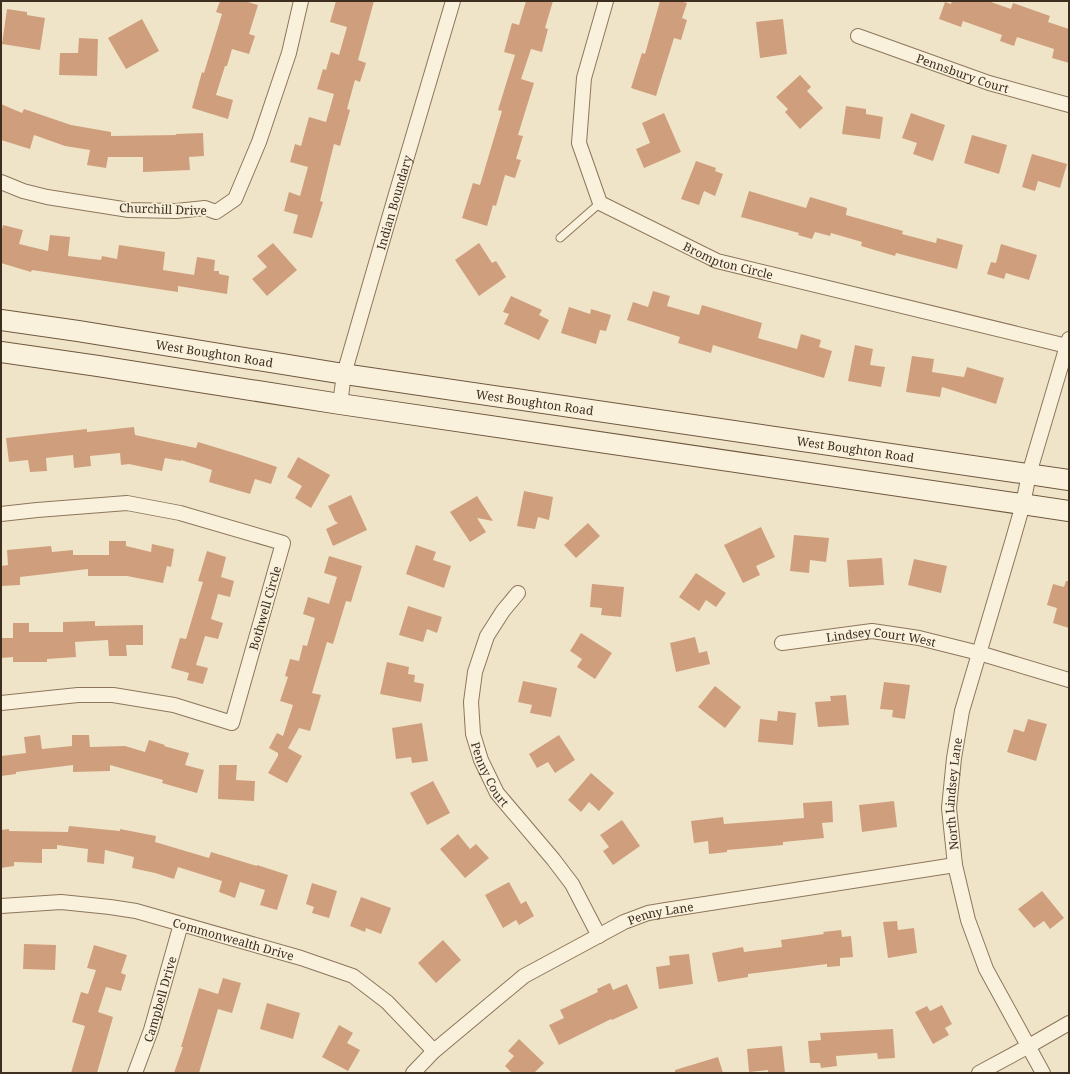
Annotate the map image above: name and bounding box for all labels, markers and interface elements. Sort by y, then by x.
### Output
street label: Pennsbury Court [914,49,1011,97]
street label: Indian Boundary [372,153,416,252]
street label: Churchill Drive [119,199,207,219]
street label: Brompton Circle [681,237,775,283]
street label: West Boughton Road [155,335,275,371]
street label: West Boughton Road [475,385,595,419]
street label: West Boughton Road [795,432,916,466]
street label: Bothwell Circle [245,564,285,652]
street label: Lindsey Court West [825,622,938,650]
street label: North Lindsey Lane [940,736,966,851]
street label: Penny Court [467,739,513,810]
street label: Penny Lane [625,897,695,929]
street label: Commonwealth Drive [171,913,296,964]
street label: Campbell Drive [139,954,180,1045]

